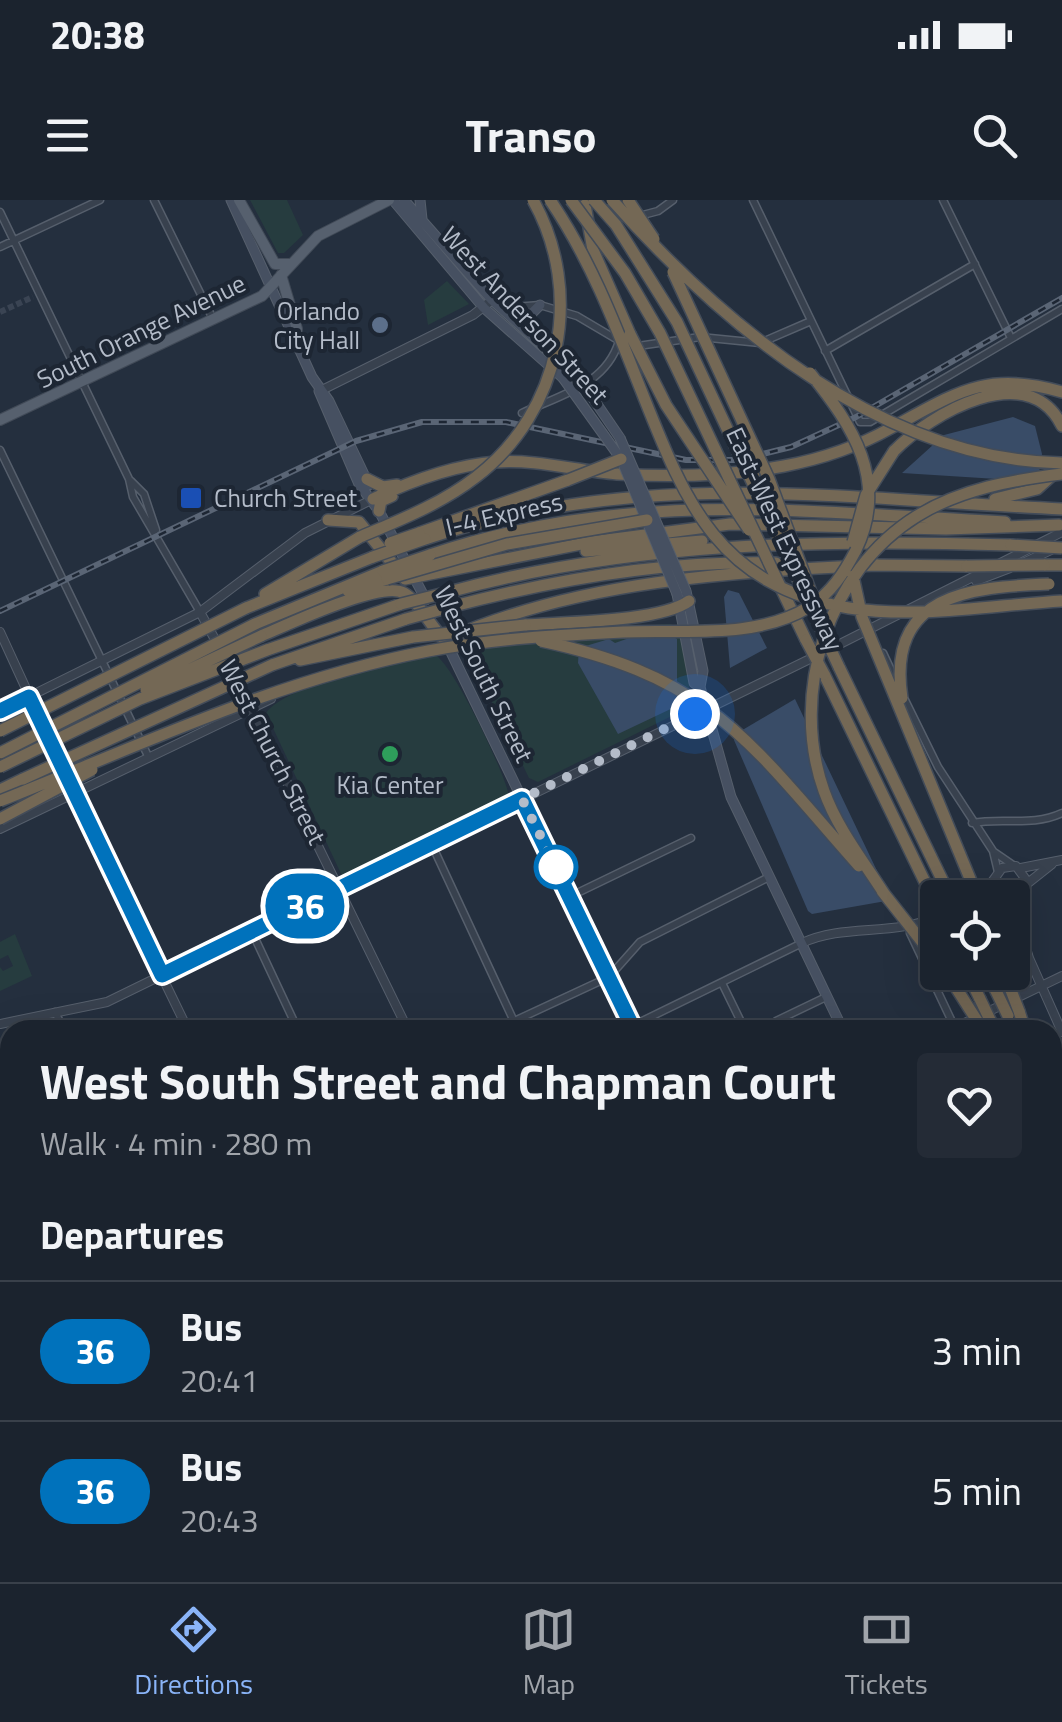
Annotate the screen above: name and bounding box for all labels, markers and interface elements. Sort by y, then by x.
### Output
text: 20:38 [50,6,145,64]
text: Transo [465,101,597,169]
icon: menu [40,108,95,163]
icon: search [967,108,1022,163]
street label: West Anderson Street [432,217,618,413]
street label: South Orange Avenue [30,264,252,398]
place label: Orlando City Hall [274,292,360,359]
marker: Orlando City Hall [369,314,391,336]
street label: East-West Expressway [716,421,854,657]
place label: Church Street [214,479,357,517]
street label: I-4 Express [442,482,566,546]
marker: Church Street [178,485,204,511]
street label: West South Street [425,579,543,769]
street label: West Church Street [210,653,336,851]
your location [670,689,720,739]
marker: Kia Center [379,743,401,765]
place label: Kia Center [336,766,444,804]
unlabelled marker [535,846,577,888]
line badge: 36 [260,874,350,938]
text: 36 [285,879,325,933]
map controls [920,880,1030,990]
button: locate [920,880,1030,990]
text: West South Street and Chapman Court [40,1045,836,1118]
button: heart [917,1053,1022,1158]
text: Walk · 4 min · 280 m [40,1119,312,1167]
text: Departures [40,1206,224,1264]
text: Bus [180,1298,242,1356]
text: 3 min [932,1322,1022,1380]
text: 36 [75,1324,115,1378]
text: 20:41 [180,1356,259,1404]
text: Bus [180,1438,242,1496]
text: 5 min [932,1462,1022,1520]
text: 36 [75,1464,115,1518]
text: 20:43 [180,1496,259,1544]
tab: Directions [134,1602,253,1705]
tab: Map [521,1602,576,1705]
tab: Tickets [845,1602,928,1705]

